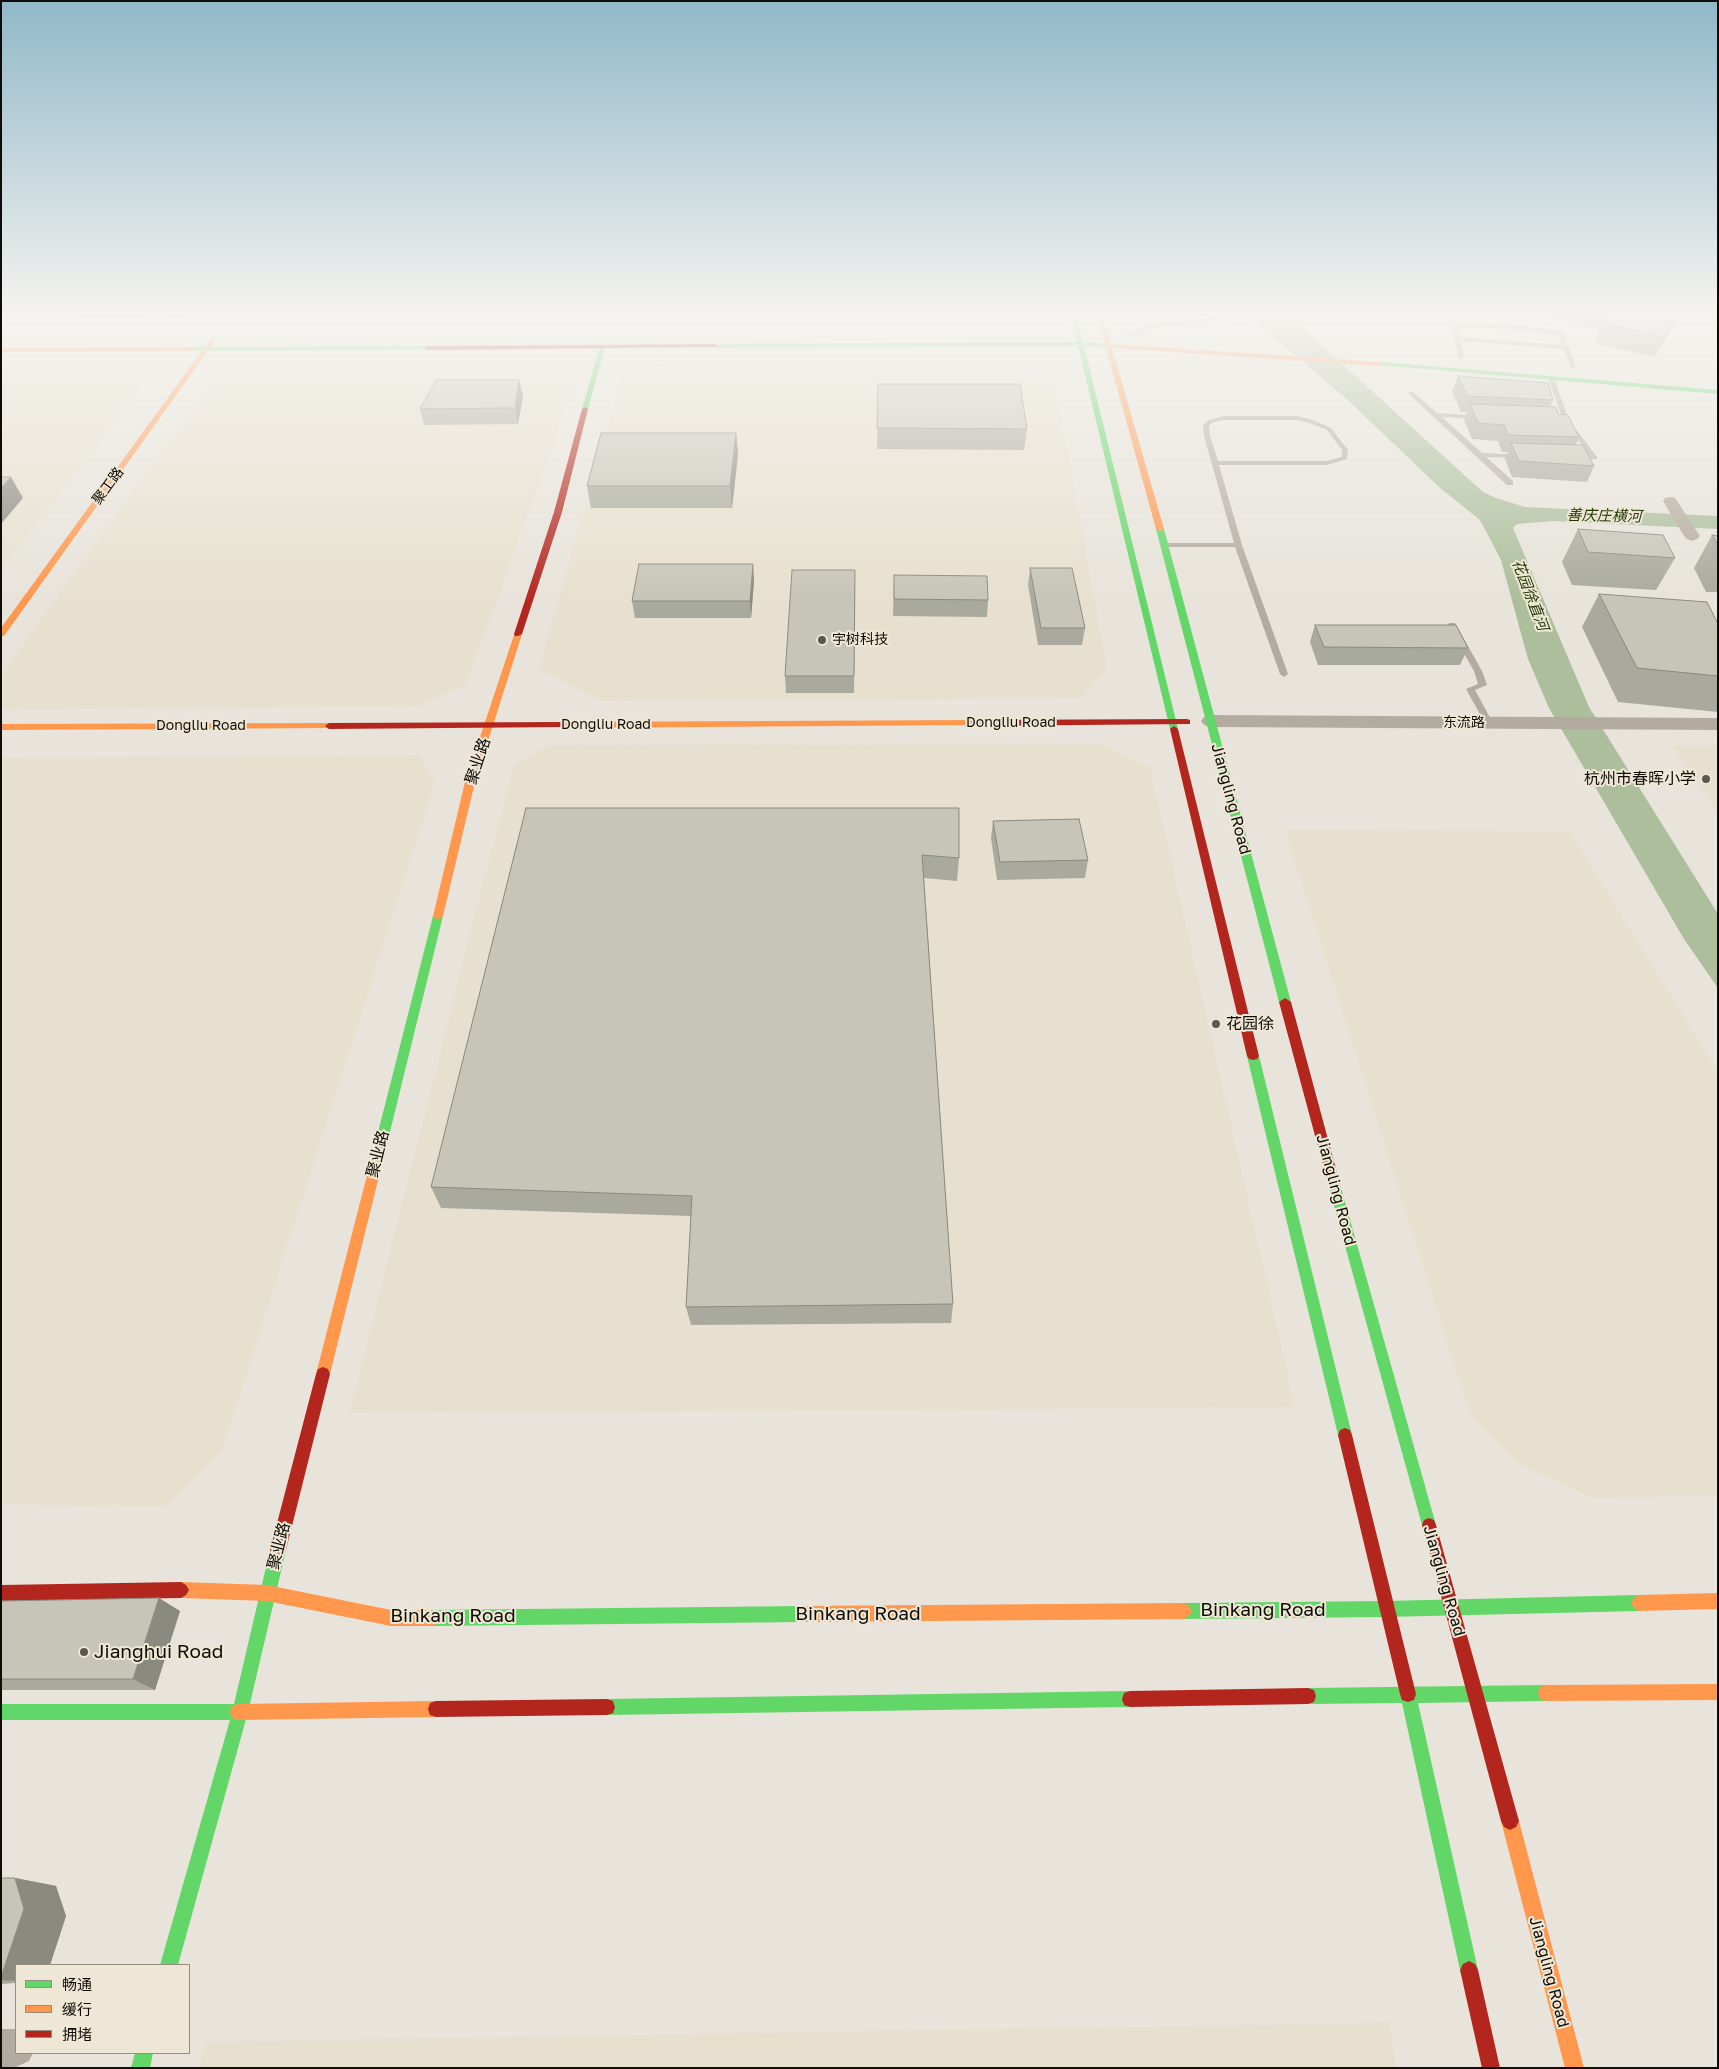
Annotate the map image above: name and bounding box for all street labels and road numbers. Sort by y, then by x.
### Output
street label: 聚工路 [89,464,127,508]
street label: Dongliu Road [966,715,1056,731]
street label: 东流路 [1443,715,1485,731]
street label: Dongliu Road [561,717,651,733]
street label: Dongliu Road [156,718,246,734]
street label: 聚业路 [461,735,495,787]
street label: Jiangling Road [1207,741,1255,857]
street label: 聚业路 [363,1128,393,1180]
street label: Jiangling Road [1312,1132,1360,1248]
street label: 聚业路 [264,1520,294,1572]
street label: Jiangling Road [1419,1523,1469,1639]
street label: Binkang Road [1200,1599,1326,1621]
street label: Binkang Road [795,1603,921,1625]
street label: Binkang Road [390,1605,516,1627]
street label: Jiangling Road [1525,1914,1573,2030]

